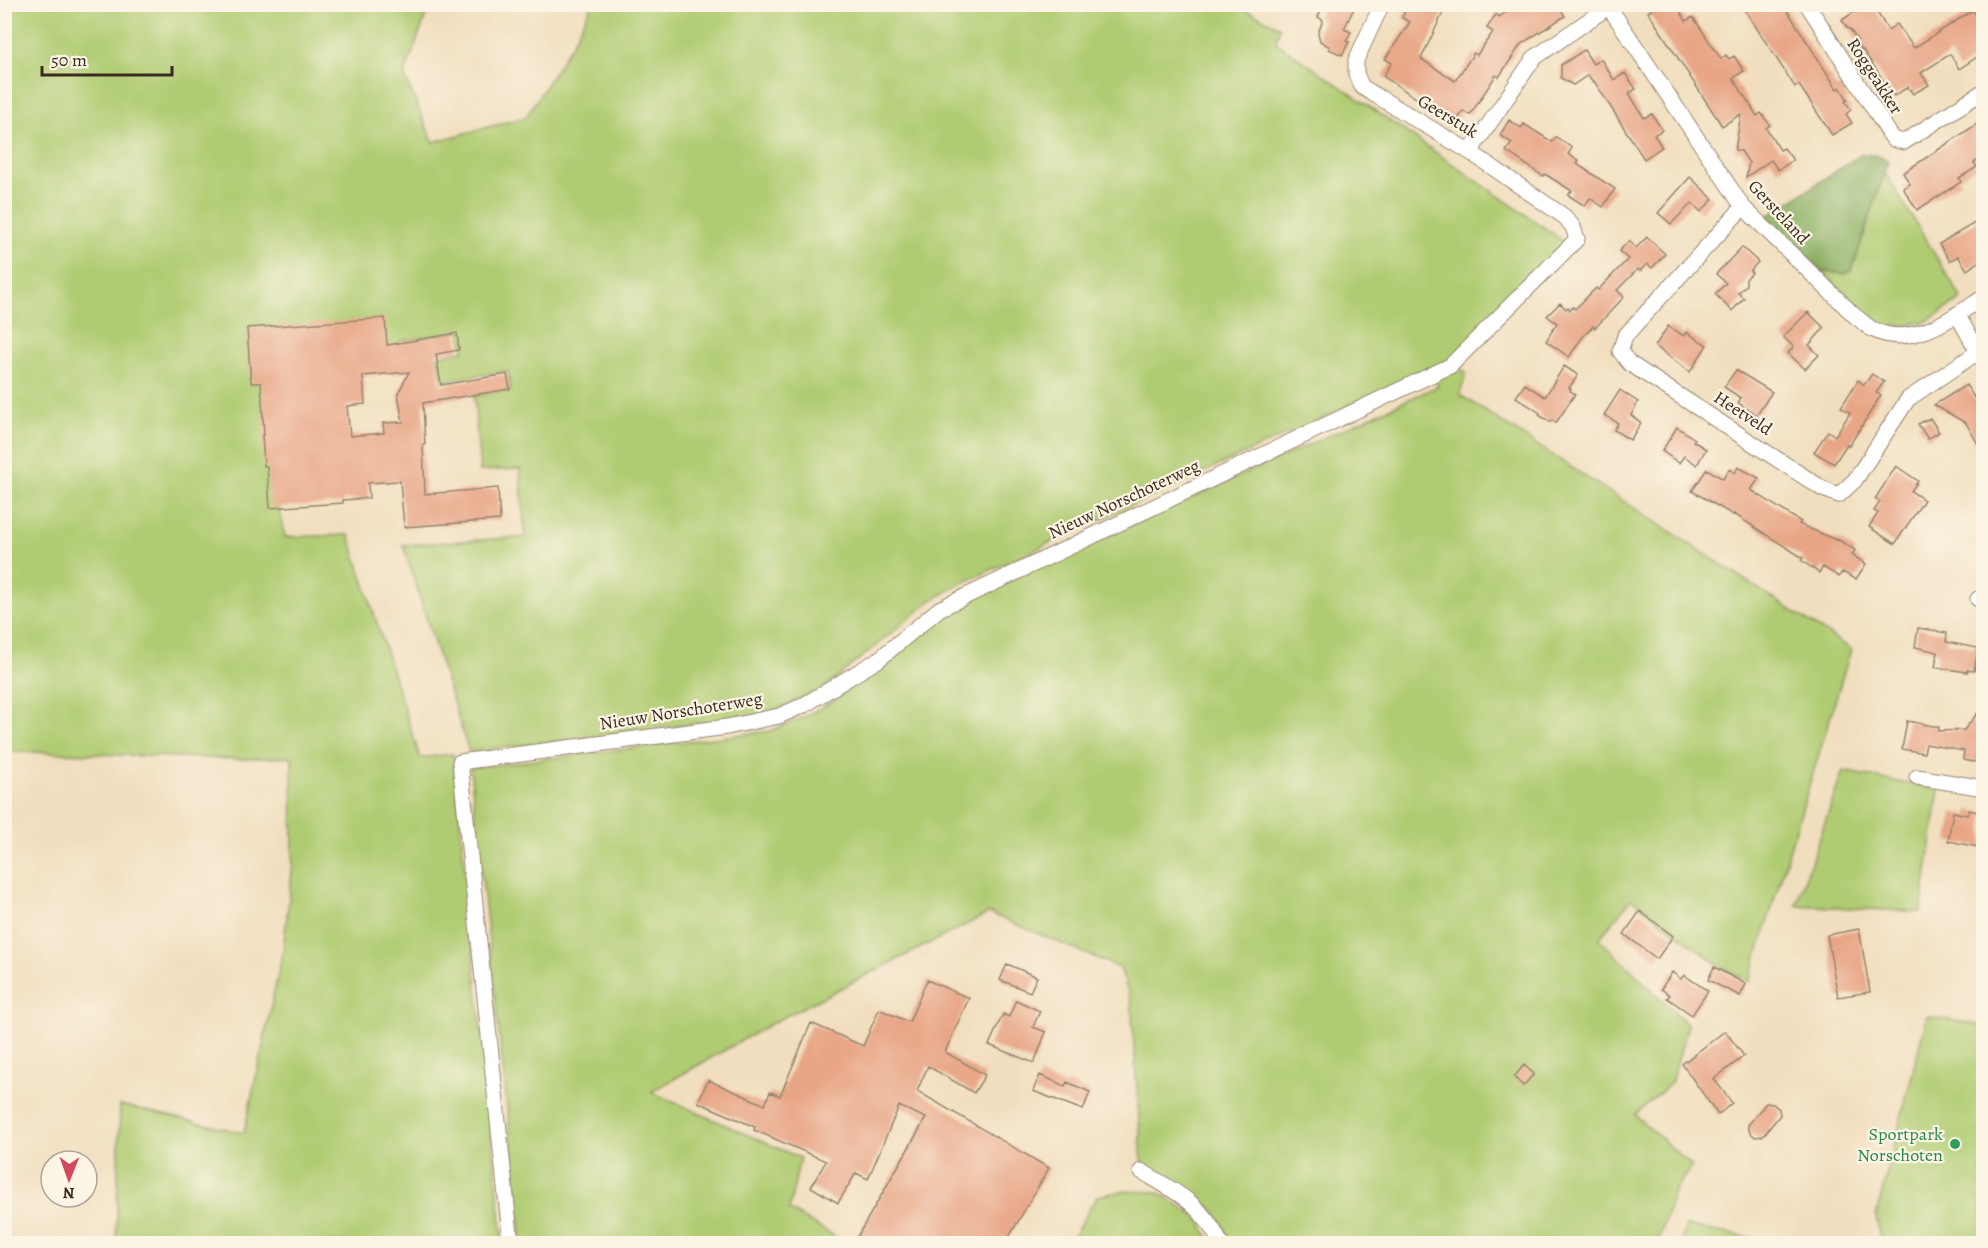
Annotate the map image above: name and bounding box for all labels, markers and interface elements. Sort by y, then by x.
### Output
street label: Roggeakker [1841,33,1909,119]
scale bar [42,39,172,77]
text: 50 m [51,48,87,72]
street label: Geerstuk [1413,89,1483,143]
street label: Gersteland [1743,175,1815,250]
street label: Heetveld [1709,385,1777,441]
street label: Nieuw Norschoterweg [1044,453,1204,545]
street label: Nieuw Norschoterweg [598,686,764,736]
place label: Sportpark Norschoten [1857,1122,1943,1167]
marker: Sportpark Norschoten [1948,1137,1962,1151]
north arrow [39,1149,99,1209]
text: N [62,1182,75,1204]

